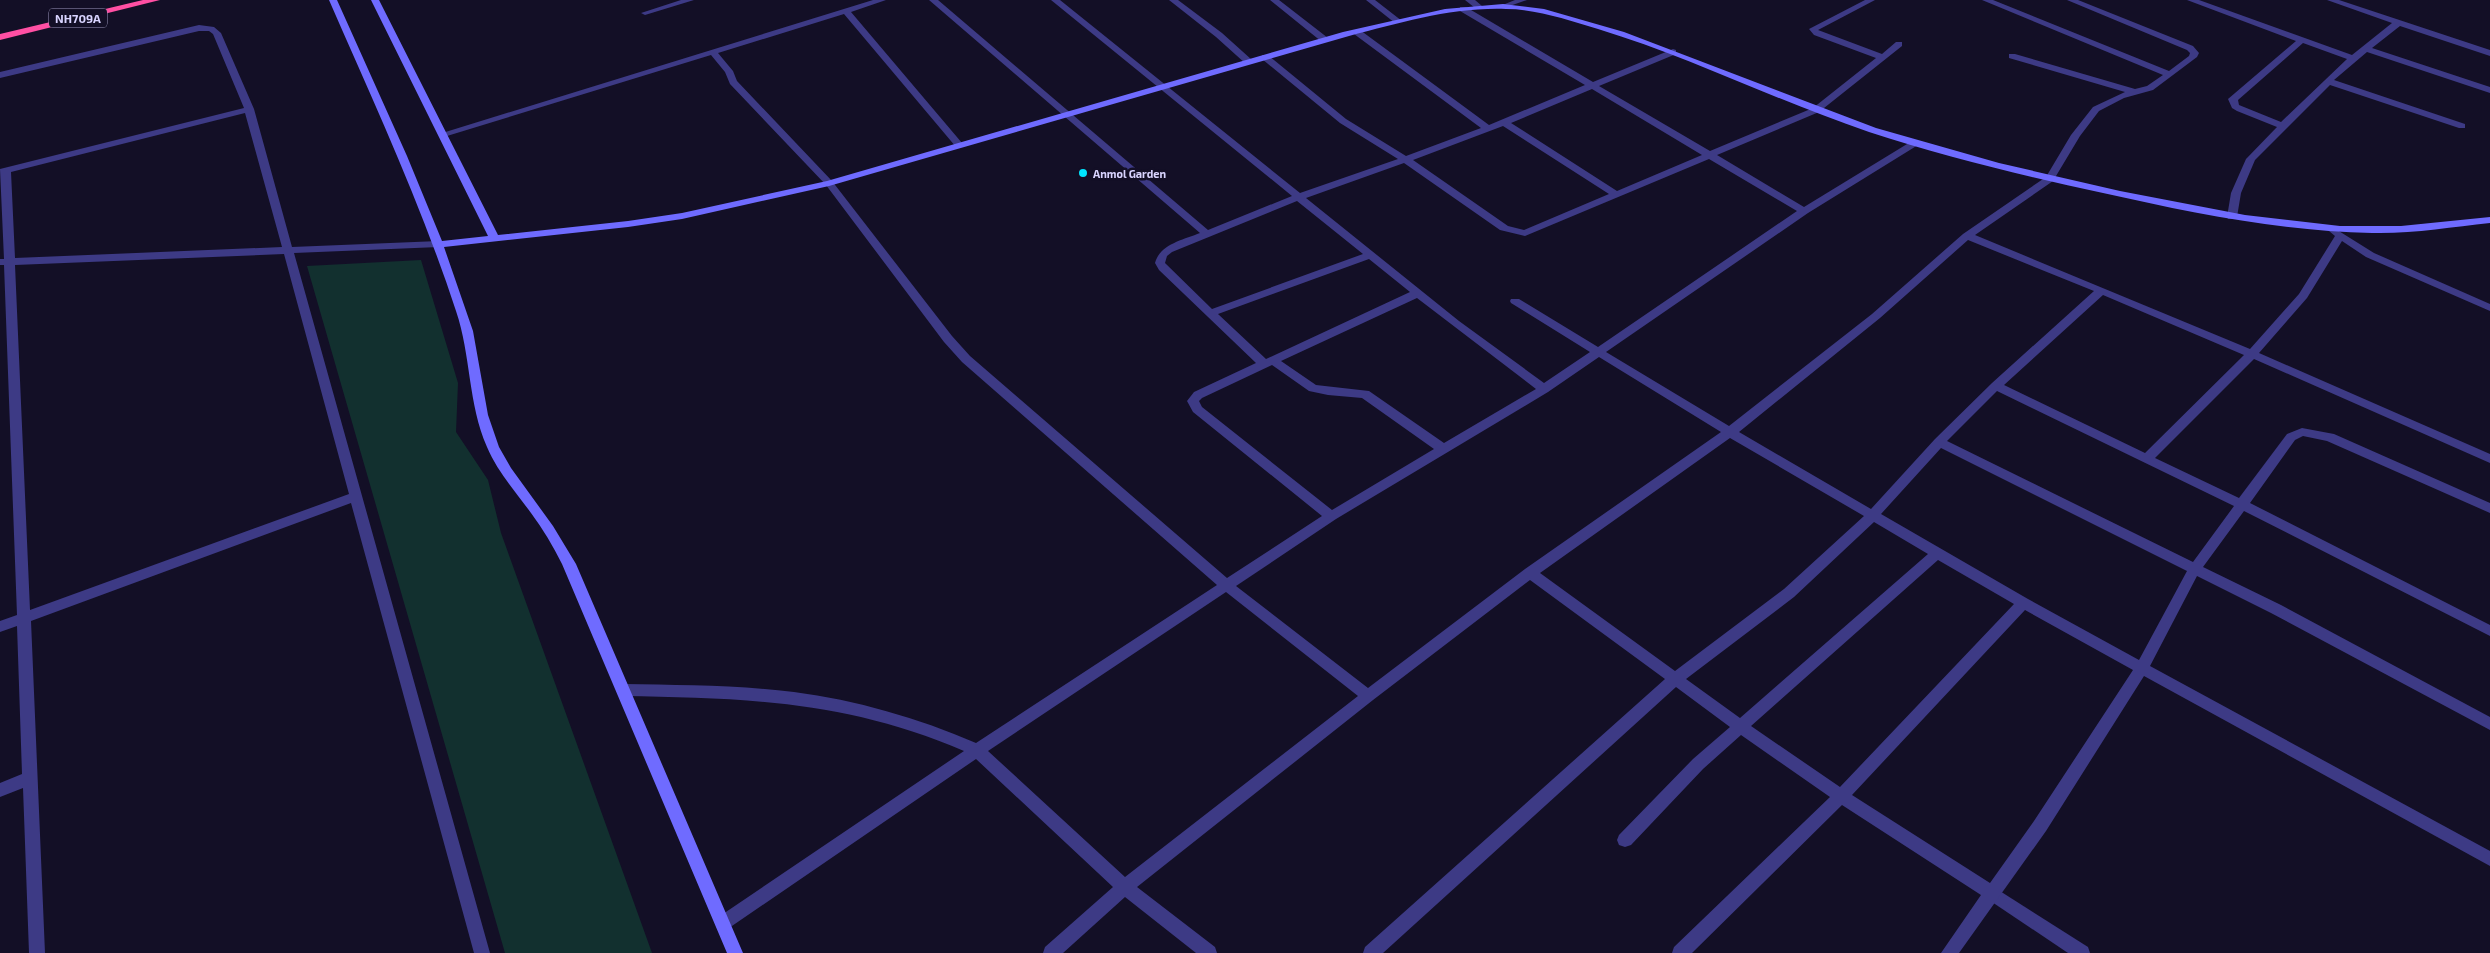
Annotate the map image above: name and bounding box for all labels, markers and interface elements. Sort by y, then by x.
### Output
road number: NH709A [49,8,107,28]
marker: Anmol Garden [1077,167,1089,179]
place label: Anmol Garden [1093,167,1166,180]

